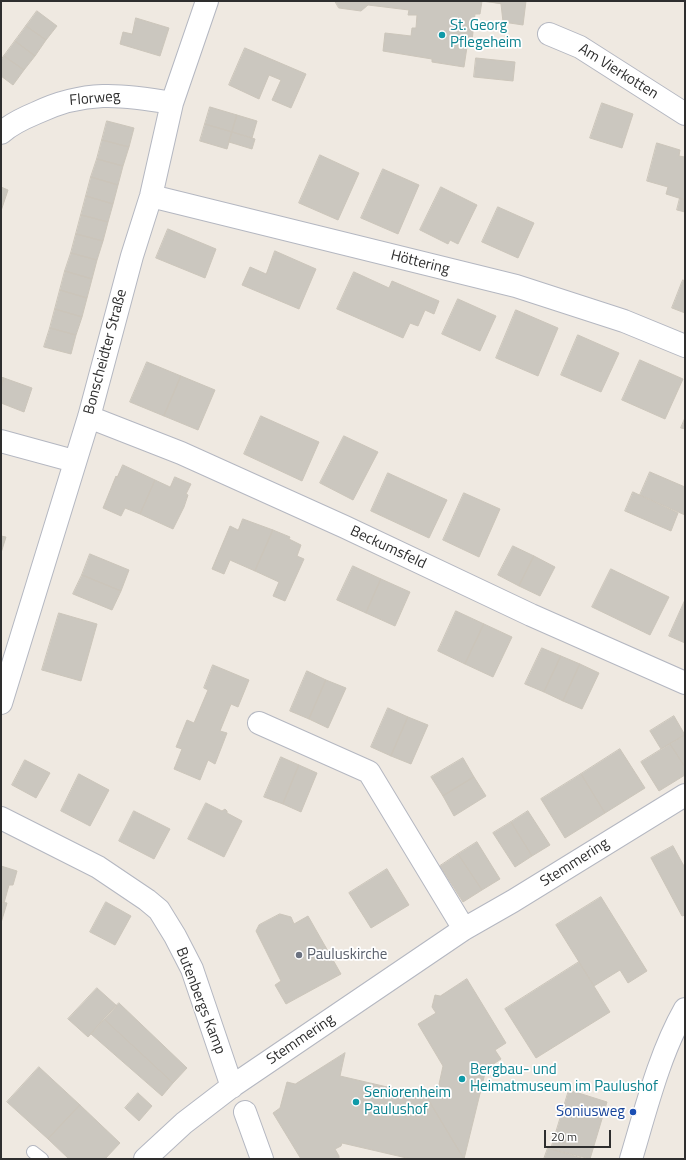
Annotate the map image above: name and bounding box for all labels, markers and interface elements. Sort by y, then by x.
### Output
place label: St. Georg Pflegeheim [450,17,522,52]
marker: St. Georg Pflegeheim [437,30,447,40]
street label: Am Vierkotten [575,40,661,104]
street label: Florweg [69,88,121,110]
street label: Höttering [389,247,451,279]
street label: Bonscheidter Straße [81,287,131,417]
street label: Beckumsfeld [347,523,429,573]
street label: Stemmering [537,835,613,891]
street label: Butenbergs Kamp [171,945,229,1057]
place label: Pauluskirche [307,946,387,964]
marker: Pauluskirche [294,950,304,960]
street label: Stemmering [264,1011,338,1069]
place label: Bergbau- und Heimatmuseum im Paulushof [470,1061,658,1096]
marker: Bergbau- und Heimatmuseum im Paulushof [457,1074,467,1084]
place label: Seniorenheim Paulushof [364,1084,451,1119]
marker: Seniorenheim Paulushof [351,1097,361,1107]
place label: Soniusweg [556,1103,625,1121]
marker: Soniusweg [628,1107,638,1117]
scale bar [546,1122,613,1148]
text: 20 m [551,1127,577,1146]

